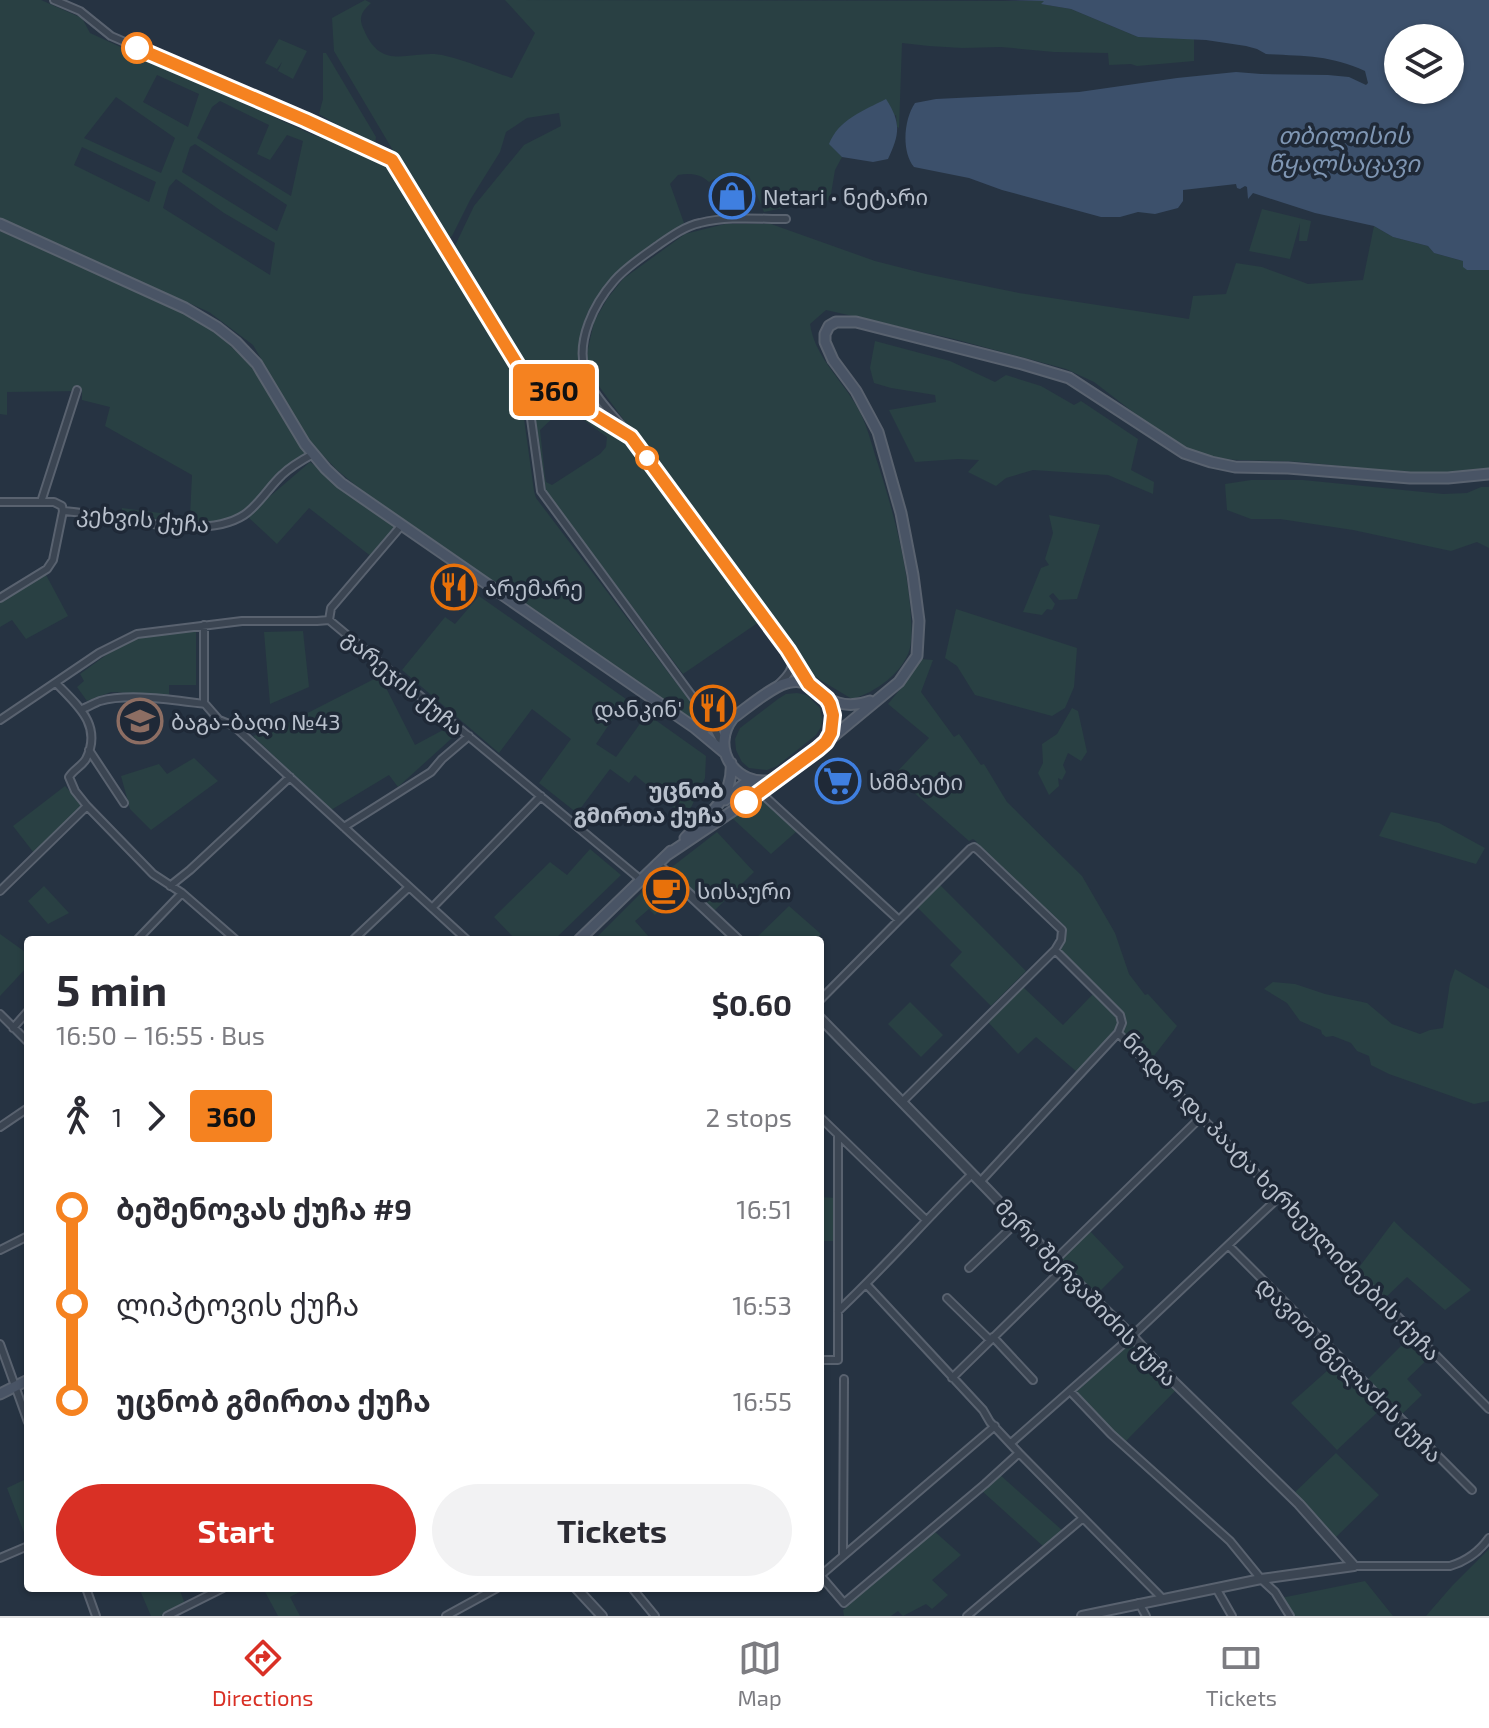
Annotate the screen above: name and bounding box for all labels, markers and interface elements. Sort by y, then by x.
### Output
map controls [1384,24,1464,104]
button: layers [1384,24,1464,104]
unlabelled marker [122,33,152,63]
water label: თბილისის წყალსაცავი [1268,120,1421,178]
shop icon: Netari • ნეტარი [708,172,756,220]
place label: Netari • ნეტარი [763,183,928,210]
line badge: 360 [508,364,600,416]
text: 360 [529,373,579,407]
unlabelled marker [636,447,658,469]
street label: კეხვის ქუჩა [76,499,210,538]
restaurant icon: არემარე [430,563,478,611]
place label: არემარე [485,574,583,601]
street label: გარეჯის ქუჩა [338,624,470,741]
restaurant icon: დანკინ' [689,684,737,732]
place label: დანკინ' [594,695,682,723]
school or university icon: ბაგა-ბაღი №43 [116,697,164,745]
place label: ბაგა-ბაღი №43 [171,708,341,736]
supermarket icon: სმმაეტი [814,757,862,805]
place label: სმმაეტი [869,768,963,795]
place label: უცნობ გმირთა ქუჩა [574,776,724,828]
marker: უცნობ გმირთა ქუჩა [731,787,761,817]
cafe icon: სისაური [642,866,690,914]
place label: სისაური [697,877,791,904]
text: 5 min [56,962,167,1015]
text: $0.60 [712,986,792,1022]
text: 16:50 – 16:55 · Bus [56,1019,265,1050]
street label: ნოდარ და პაატა ხერხეულიძეების ქუჩა [1116,1027,1446,1367]
icon: walk [56,1094,100,1138]
icon: forward [134,1094,178,1138]
text: 360 [206,1099,256,1133]
text: 1 [112,1101,122,1132]
text: 2 stops [705,1101,792,1132]
text: ბეშენოვას ქუჩა #9 [116,1190,412,1226]
text: 16:51 [736,1193,792,1224]
street label: მერი შერვაშიძის ქუჩა [990,1193,1183,1392]
street label: დავით მგელაძის ქუჩა [1251,1271,1448,1468]
text: ლიპტოვის ქუჩა [116,1286,359,1322]
text: 16:53 [732,1289,792,1320]
text: უცნობ გმირთა ქუჩა [116,1382,431,1418]
text: 16:55 [733,1385,792,1416]
button: Start [56,1484,416,1576]
button: Tickets [432,1484,792,1576]
tab: Directions [212,1636,313,1710]
tab: Map [738,1636,782,1710]
tab: Tickets [1206,1636,1277,1710]

